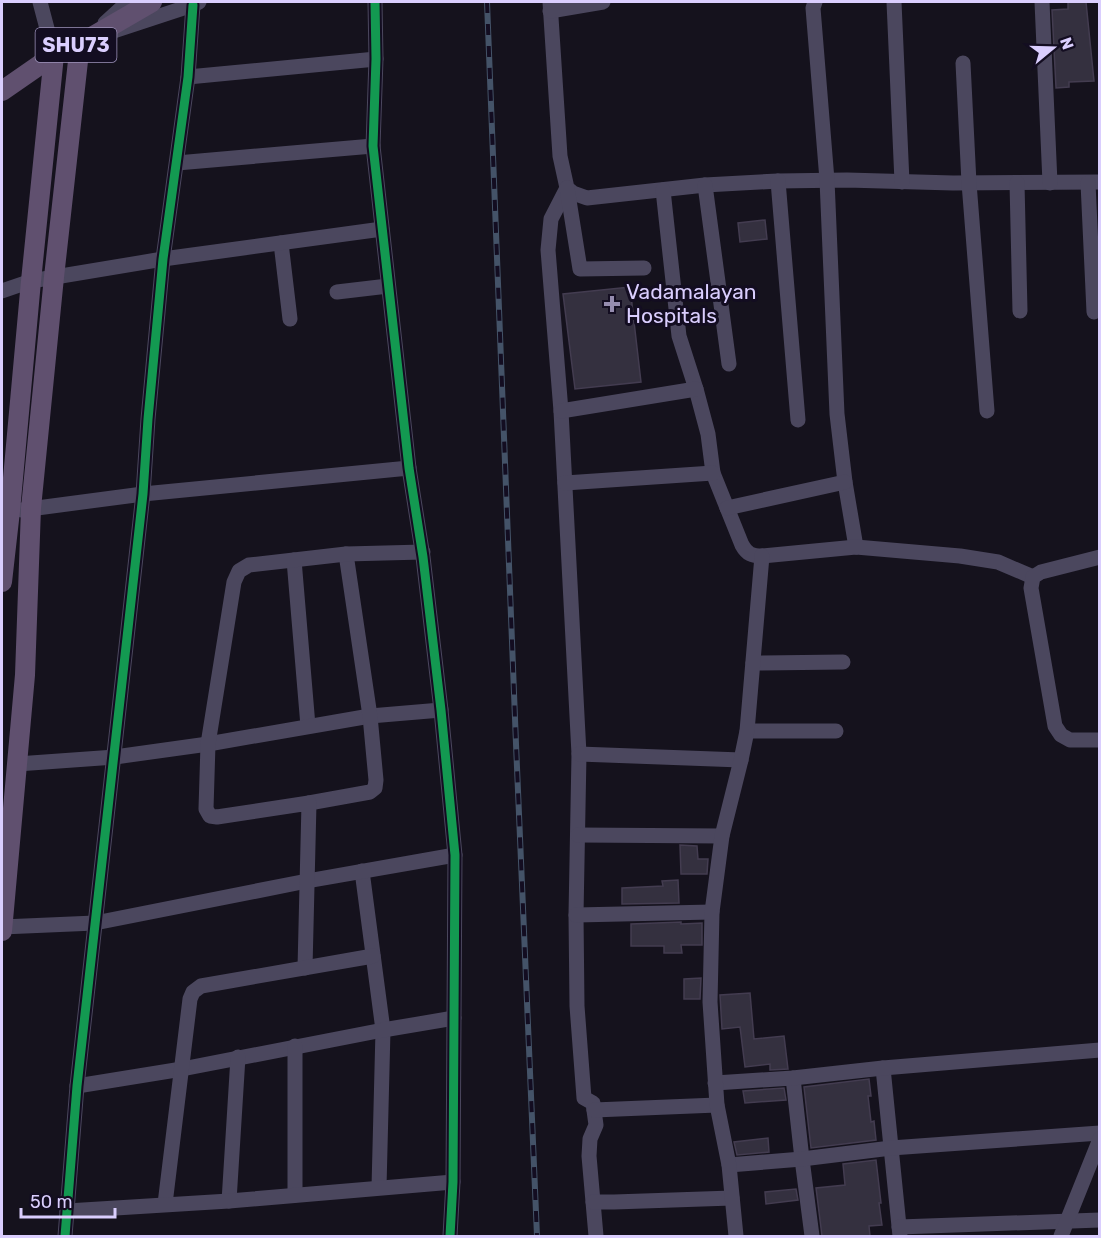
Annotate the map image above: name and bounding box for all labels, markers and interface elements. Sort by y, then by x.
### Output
north arrow [1023,18,1083,78]
road number: SHU73 [36,28,116,62]
text: N [1056,35,1078,52]
place label: Vadamalayan Hospitals [626,279,756,328]
marker: Vadamalayan Hospitals [603,295,621,313]
scale bar [21,1181,116,1219]
text: 50 m [30,1191,73,1213]

